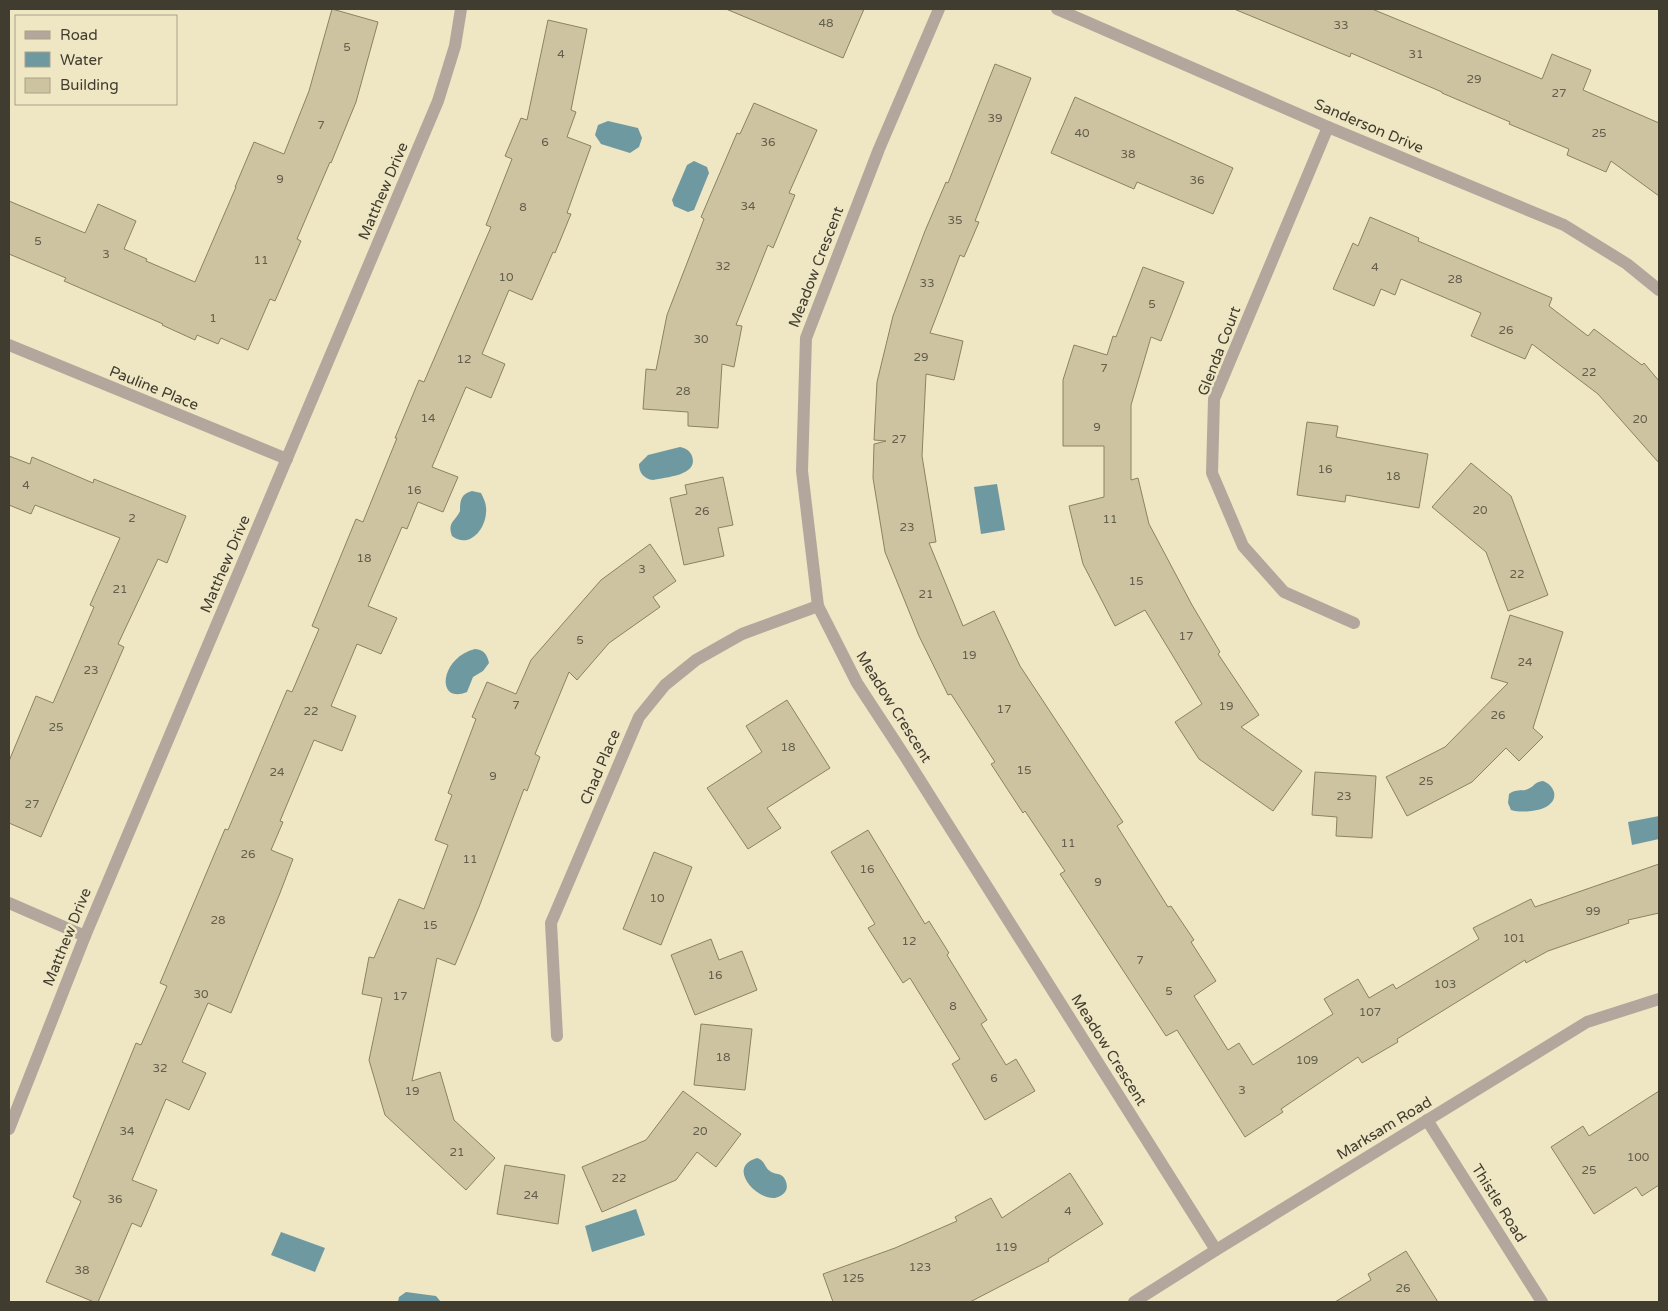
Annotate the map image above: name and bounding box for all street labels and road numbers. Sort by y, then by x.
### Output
street label: Sanderson Drive [1312,95,1426,157]
street label: Matthew Drive [354,139,412,243]
street label: Meadow Crescent [785,204,847,330]
street label: Glenda Court [1194,303,1244,398]
street label: Pauline Place [107,362,201,414]
street label: Matthew Drive [196,512,254,616]
street label: Meadow Crescent [852,648,936,766]
street label: Chad Place [576,727,624,807]
street label: Matthew Drive [39,885,95,989]
street label: Meadow Crescent [1067,991,1151,1109]
street label: Marksam Road [1333,1093,1435,1163]
street label: Thistle Road [1468,1161,1530,1245]

